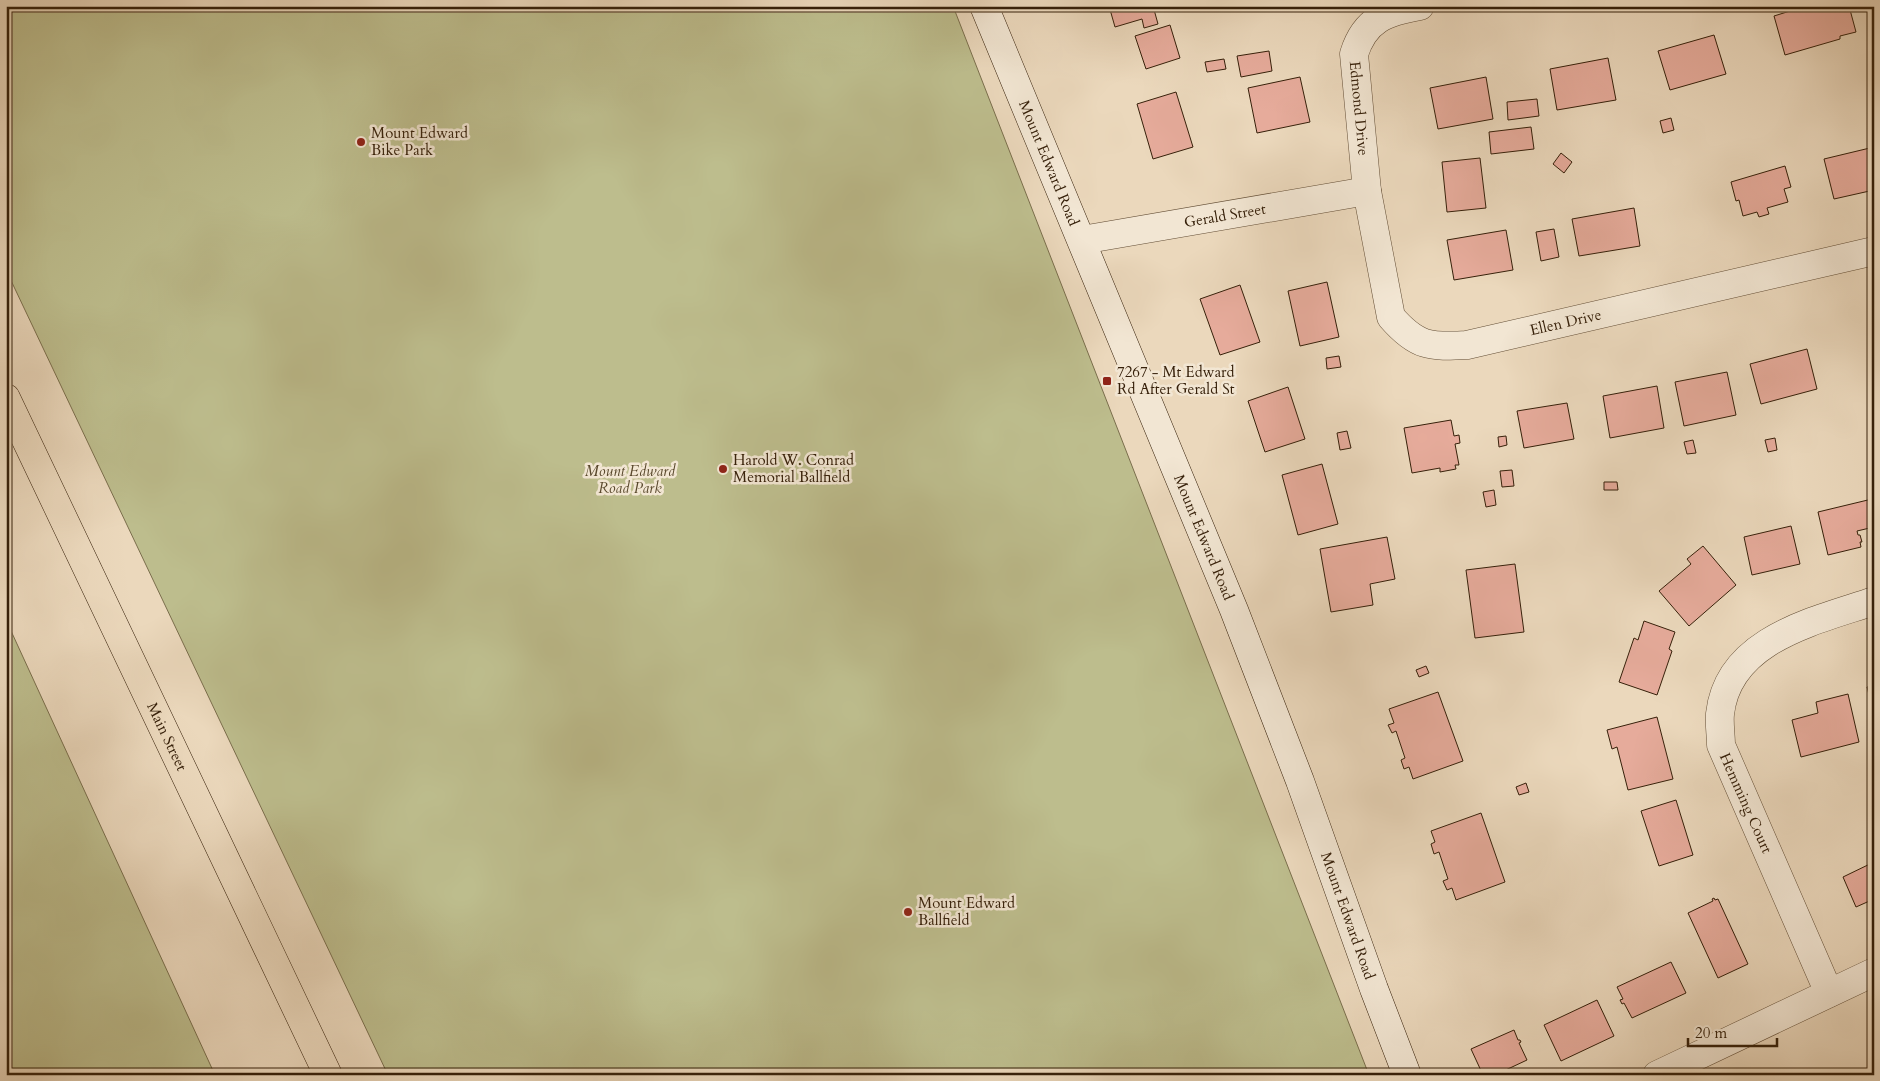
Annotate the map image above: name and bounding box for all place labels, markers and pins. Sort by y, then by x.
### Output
place label: Mount Edward Bike Park [371,123,468,160]
marker: Mount Edward Bike Park [355,136,367,148]
place label: 7267 - Mt Edward Rd After Gerald St [1117,362,1235,399]
marker: 7267 - Mt Edward Rd After Gerald St [1101,375,1113,387]
place label: Harold W. Conrad Memorial Ballfield [733,450,854,487]
marker: Harold W. Conrad Memorial Ballfield [717,463,729,475]
place label: Mount Edward Ballfield [918,893,1015,930]
marker: Mount Edward Ballfield [902,906,914,918]

